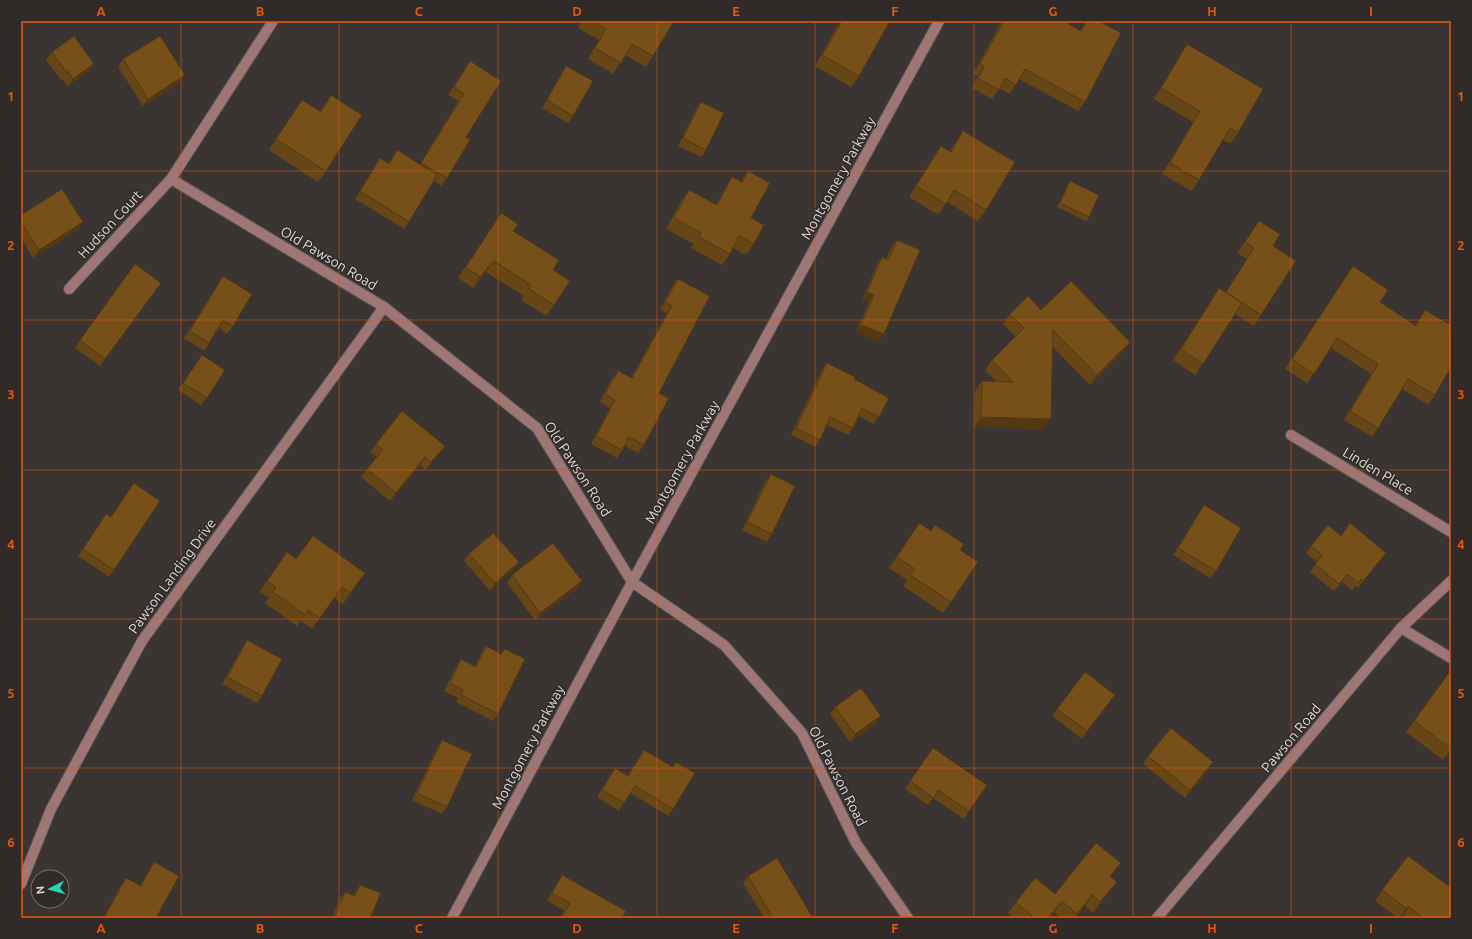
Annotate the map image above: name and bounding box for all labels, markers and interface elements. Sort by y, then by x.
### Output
text: A [96,4,106,18]
text: B [256,4,265,18]
text: C [415,4,424,18]
text: D [572,4,582,18]
text: E [732,4,740,18]
text: F [891,4,899,18]
text: G [1049,4,1058,18]
text: H [1207,4,1217,18]
text: I [1369,4,1373,18]
text: 1 [7,89,15,103]
text: 1 [1457,89,1465,103]
street label: Montgomery Parkway [798,114,879,242]
street label: Hudson Court [74,186,146,261]
street label: Old Pawson Road [278,223,380,293]
text: 2 [7,238,15,252]
text: 2 [1457,238,1465,252]
text: 3 [7,387,15,401]
text: 3 [1457,387,1465,401]
street label: Montgomery Parkway [642,398,723,526]
street label: Old Pawson Road [541,419,615,519]
street label: Linden Place [1340,444,1416,498]
street label: Pawson Landing Drive [125,515,219,637]
text: 4 [7,537,15,551]
text: 4 [1457,537,1465,551]
street label: Montgomery Parkway [489,682,568,812]
text: 5 [7,686,15,700]
text: 5 [1457,686,1465,700]
street label: Pawson Road [1258,701,1324,775]
street label: Old Pawson Road [806,723,870,829]
text: 6 [7,835,15,849]
text: 6 [1457,835,1465,849]
north arrow [30,869,70,909]
text: N [34,885,46,895]
text: A [96,921,106,935]
text: B [256,921,265,935]
text: C [415,921,424,935]
text: D [572,921,582,935]
text: E [732,921,740,935]
text: F [891,921,899,935]
text: G [1049,921,1058,935]
text: H [1207,921,1217,935]
text: I [1369,921,1373,935]

